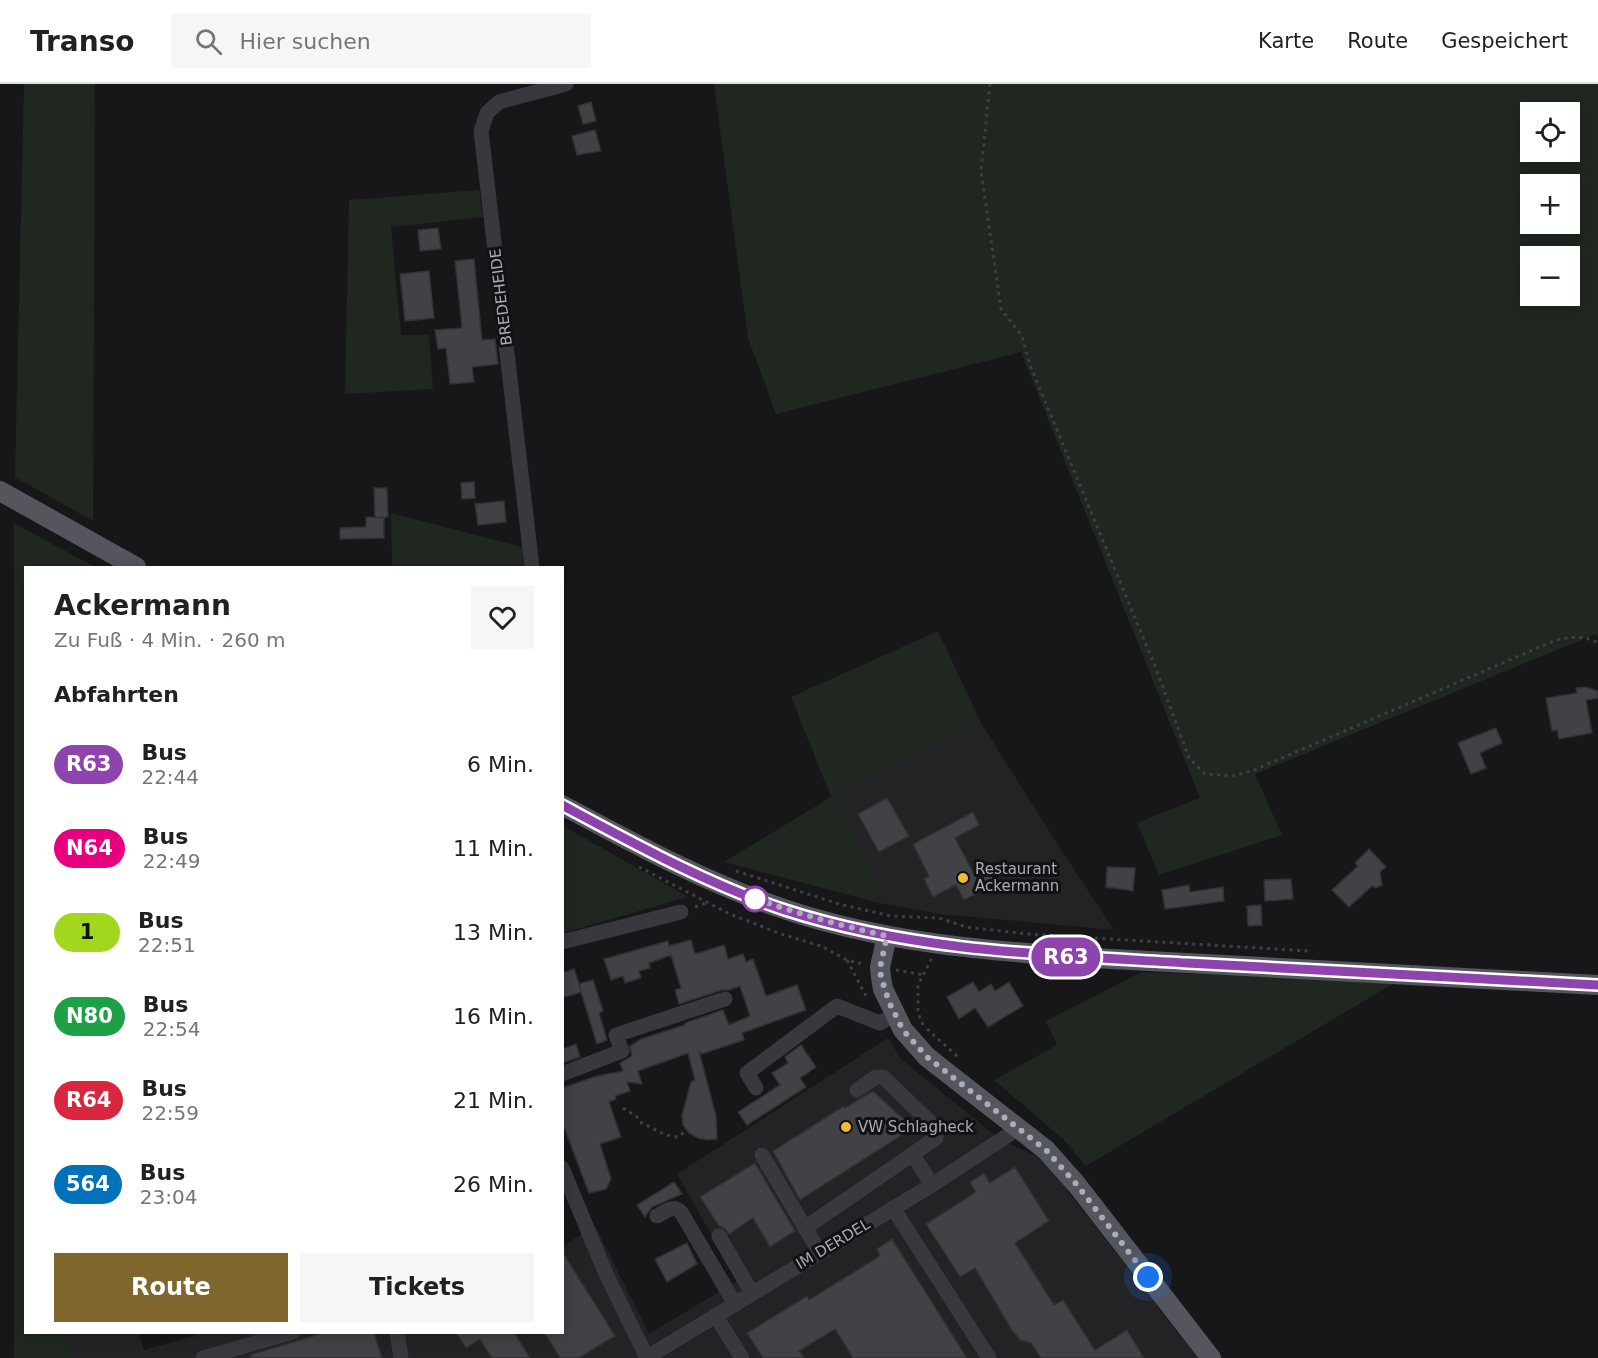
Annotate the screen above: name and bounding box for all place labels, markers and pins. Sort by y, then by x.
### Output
place label: Restaurant Ackermann [975,860,1059,895]
marker: Restaurant Ackermann [956,871,970,885]
unlabelled marker [742,886,768,912]
place label: VW Schlagheck [858,1118,974,1136]
marker: VW Schlagheck [839,1120,853,1134]

